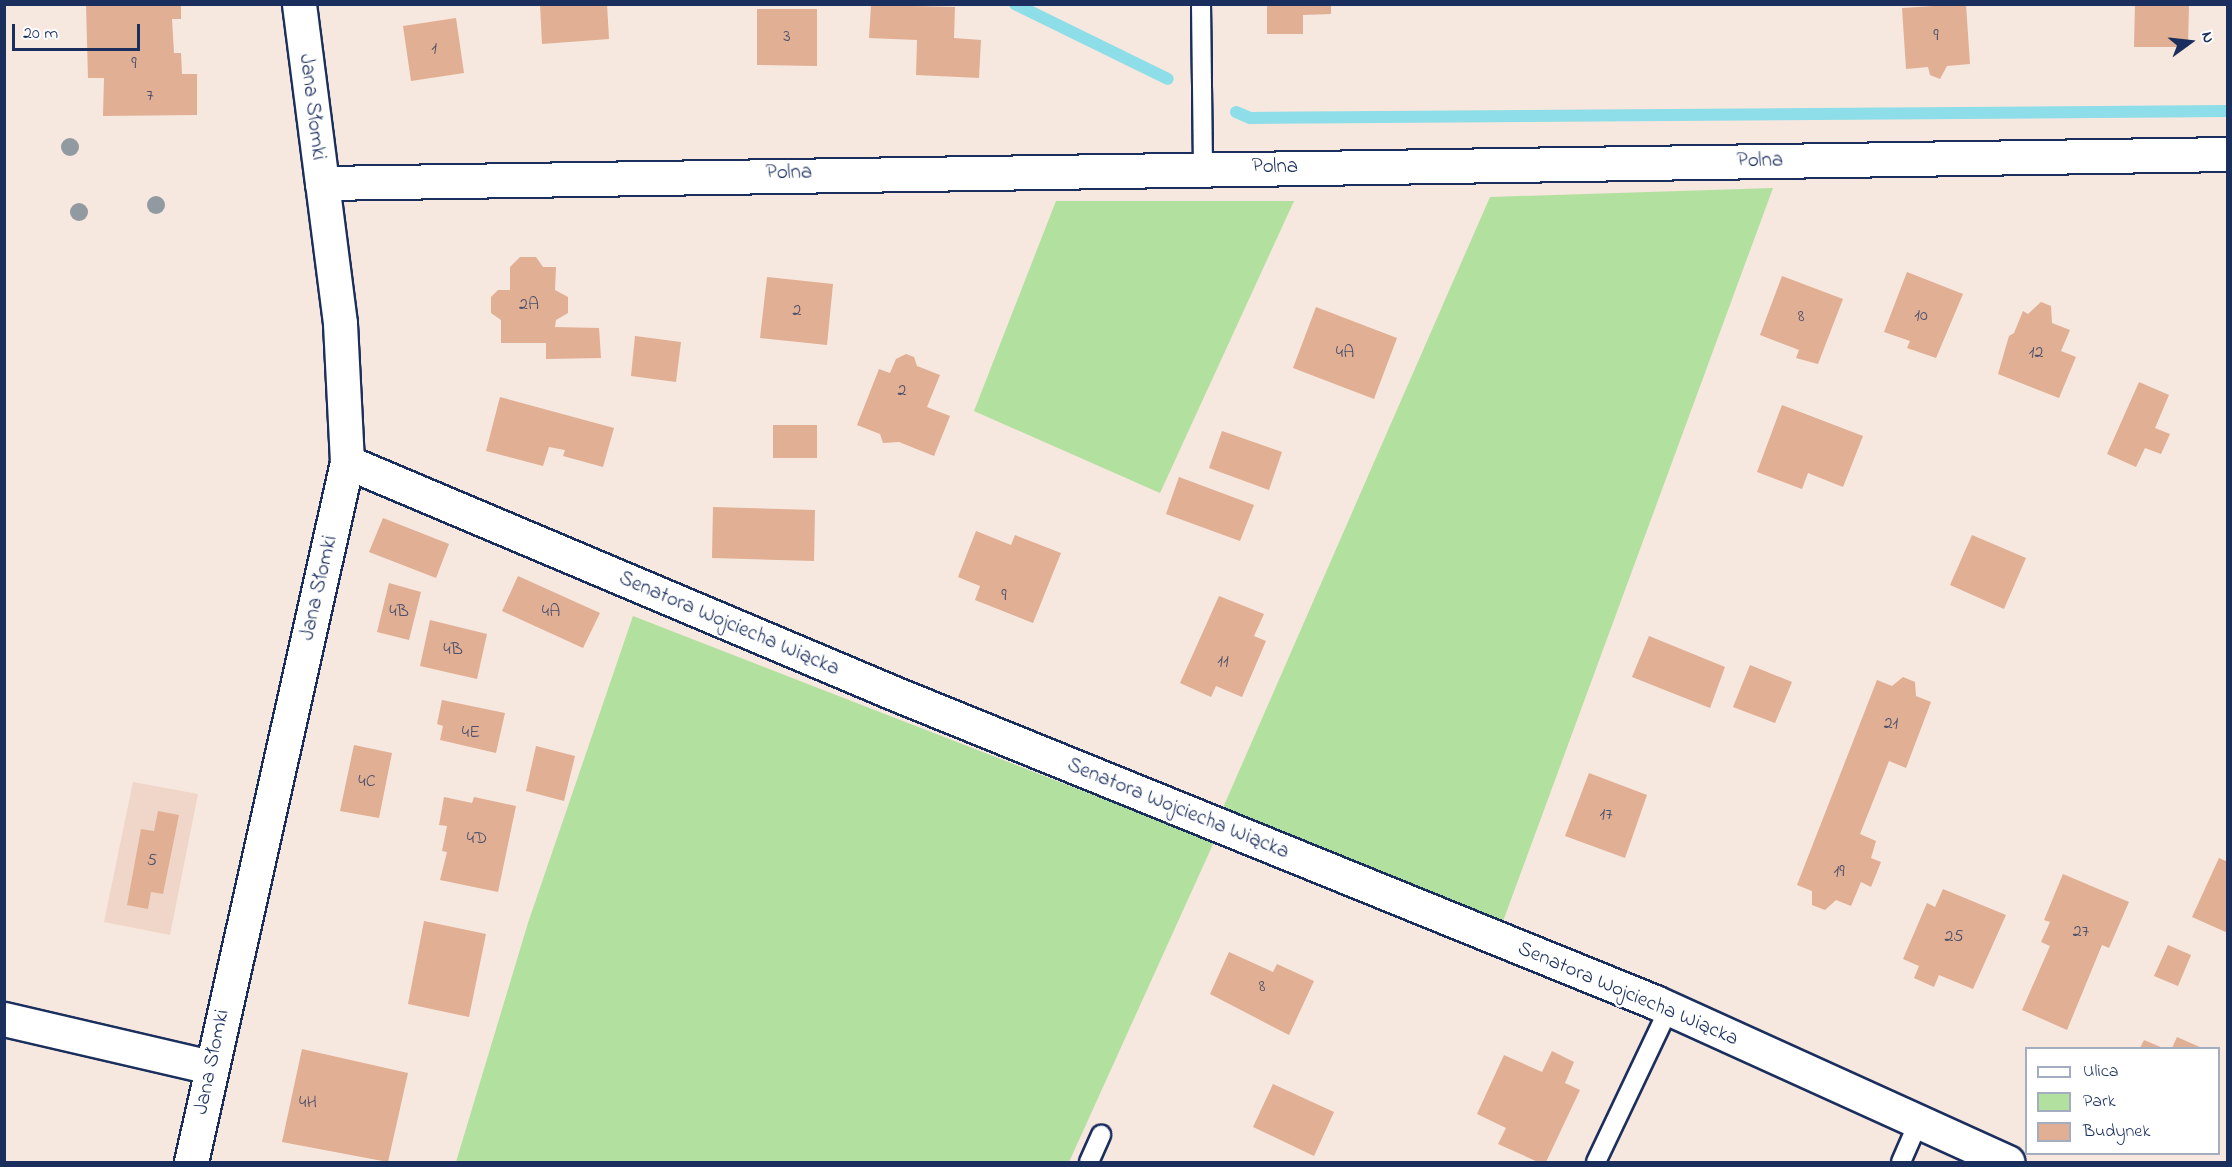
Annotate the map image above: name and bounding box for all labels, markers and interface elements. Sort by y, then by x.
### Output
scale bar [15,12,142,50]
north arrow [2160,12,2220,72]
text: 20 m [23,21,58,47]
house number: 9 [1933,25,1939,47]
house number: 3 [783,26,791,48]
text: N [2194,29,2220,46]
house number: 1 [431,38,437,60]
street label: Jana Słomki [293,52,331,162]
house number: 9 [131,53,137,75]
house number: 7 [146,85,154,107]
street label: Polna [1737,148,1783,174]
street label: Polna [1252,154,1298,180]
street label: Polna [766,160,812,186]
house number: 2A [519,294,539,316]
house number: 2 [793,300,801,322]
house number: 10 [1914,305,1928,327]
house number: 8 [1798,306,1804,328]
house number: 4A [1336,342,1354,364]
house number: 12 [2029,342,2043,364]
house number: 2 [898,380,906,402]
street label: Jana Słomki [295,533,343,643]
street label: Senatora Wojciecha Wiącka [615,566,843,682]
house number: 9 [1001,585,1007,607]
house number: 4B [389,601,409,623]
house number: 4A [542,601,560,623]
house number: 4B [443,639,463,661]
house number: 11 [1217,651,1229,673]
house number: 21 [1884,713,1898,735]
house number: 4E [462,722,480,744]
street label: Senatora Wojciecha Wiącka [1063,753,1293,865]
house number: 4C [358,771,376,793]
house number: 17 [1599,804,1613,826]
house number: 4D [467,828,487,850]
house number: 5 [147,850,157,872]
house number: 19 [1833,861,1845,883]
house number: 27 [2073,921,2089,943]
house number: 25 [1944,926,1964,948]
street label: Senatora Wojciecha Wiącka [1514,936,1742,1052]
house number: 8 [1259,976,1265,998]
street label: Jana Słomki [189,1007,235,1117]
legend [2025,1047,2220,1155]
text: Ulica [2083,1059,2118,1085]
text: Park [2083,1089,2116,1115]
house number: 4H [299,1092,317,1114]
text: Budynek [2083,1119,2150,1145]

